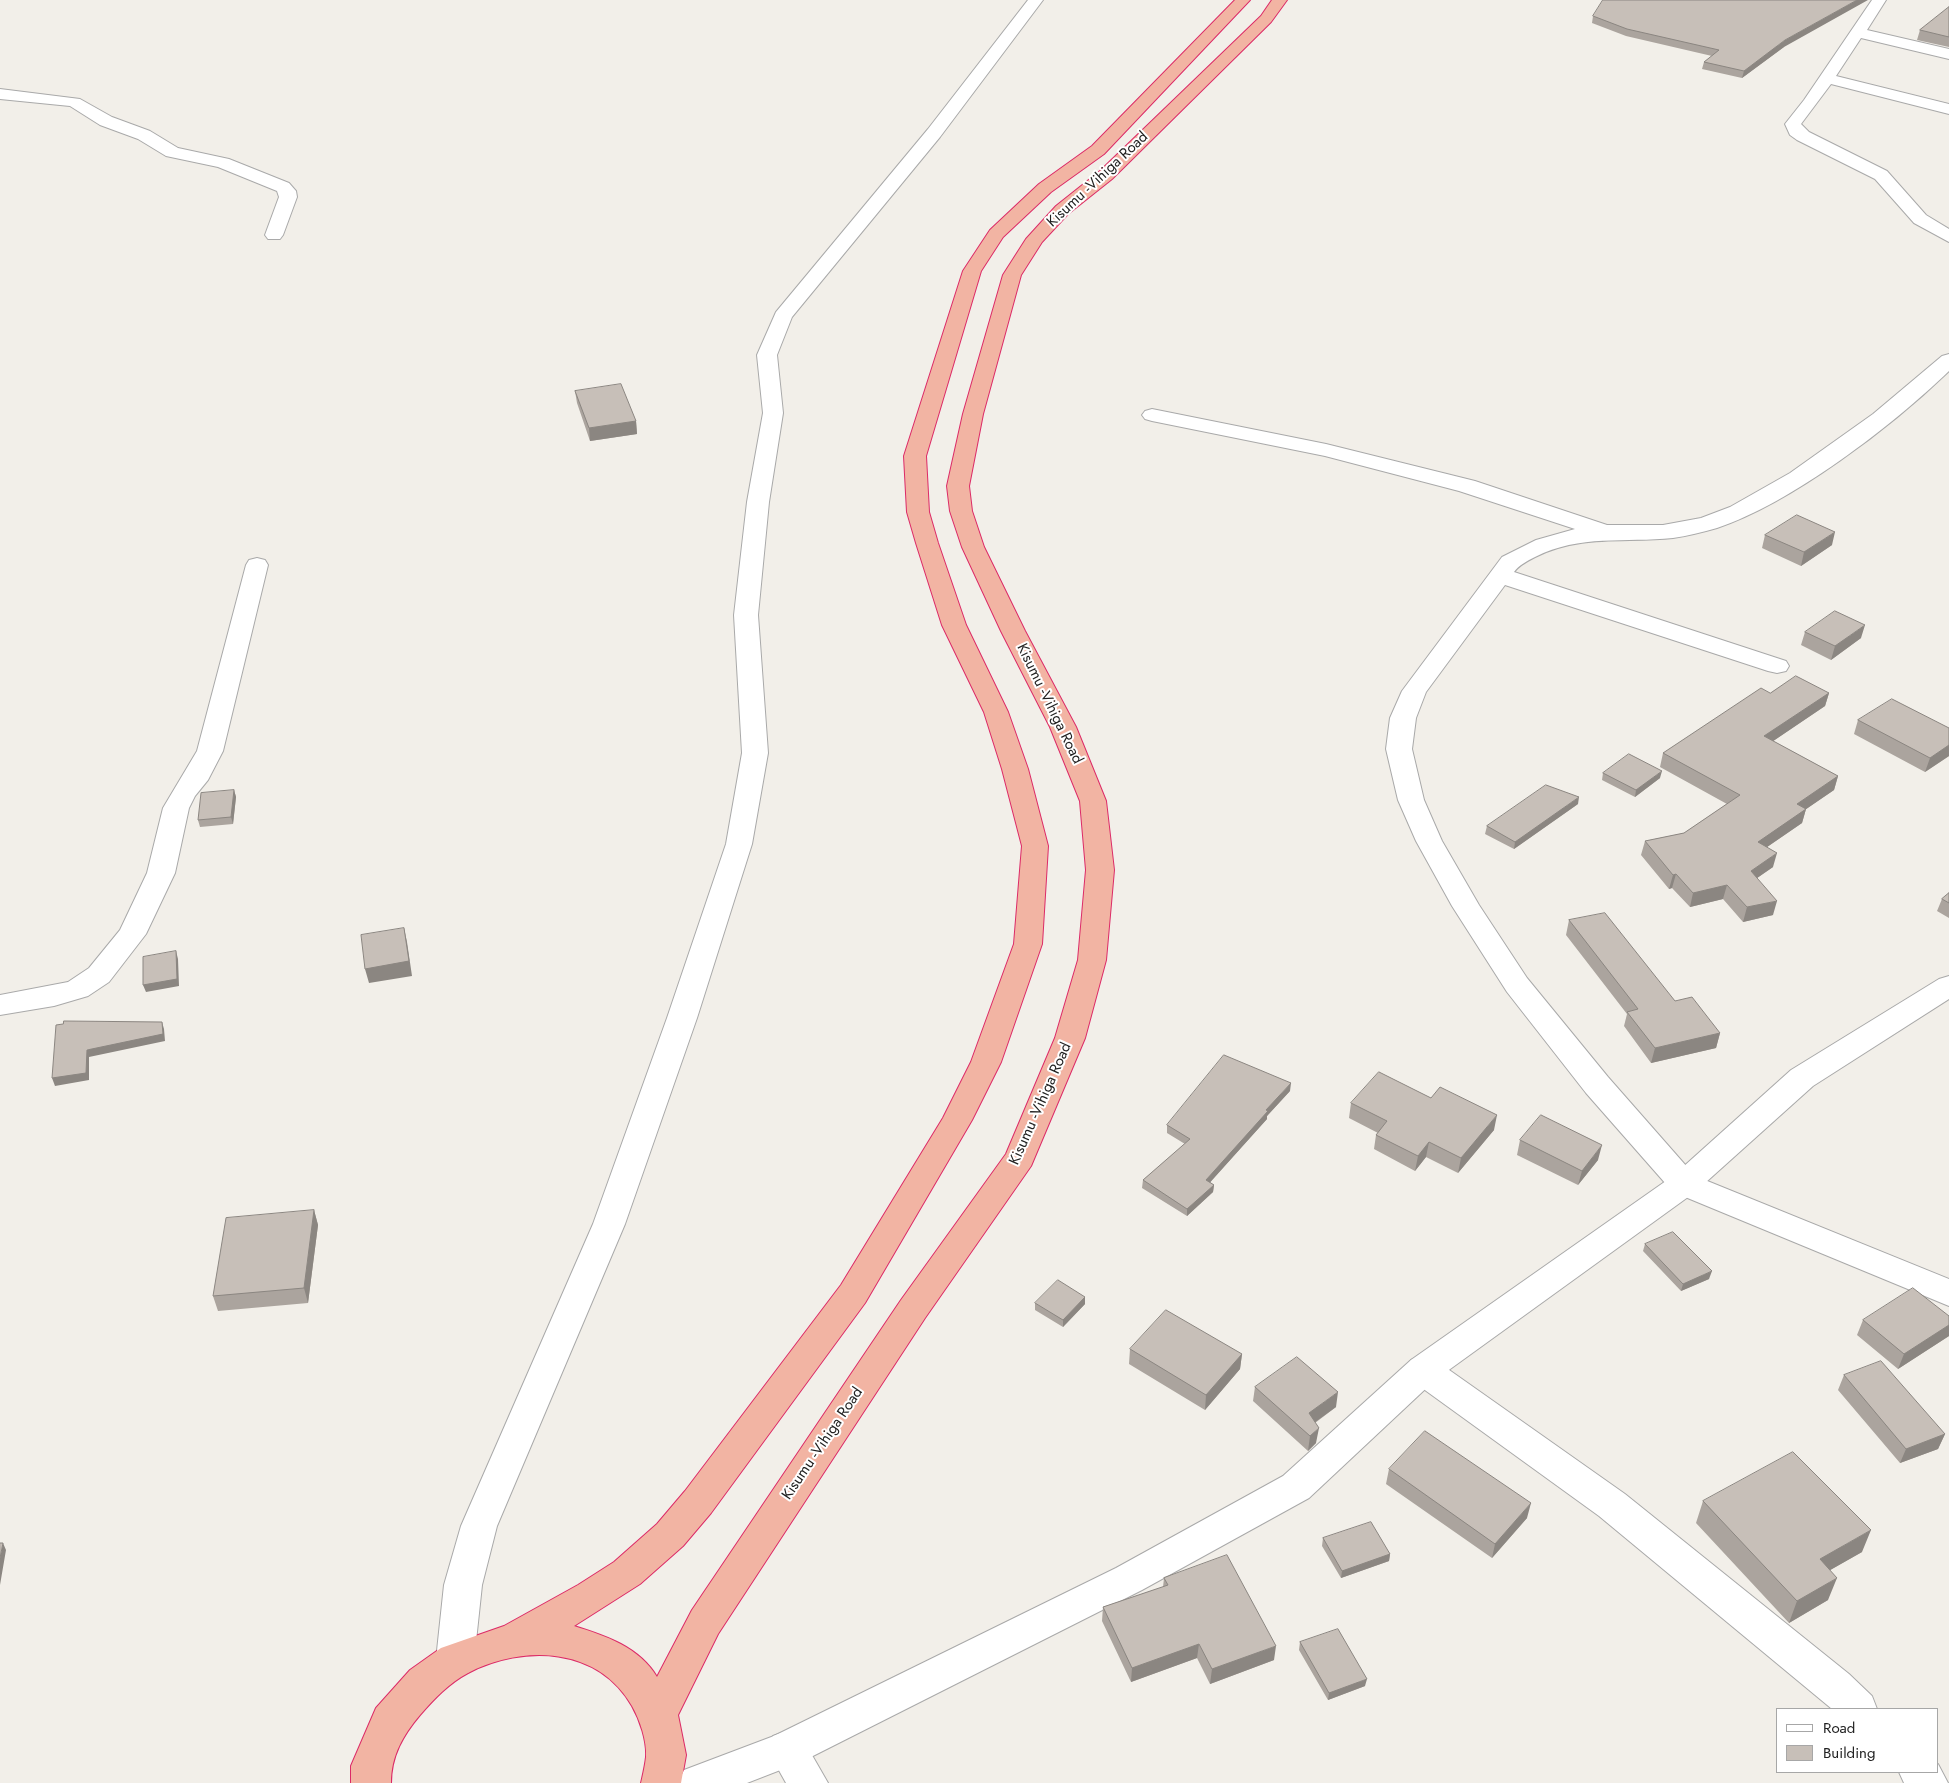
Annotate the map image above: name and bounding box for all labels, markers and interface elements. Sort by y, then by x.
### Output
street label: Kisumu -Vihiga Road [1044,129,1152,231]
street label: Kisumu -Vihiga Road [1012,641,1086,767]
street label: Kisumu -Vihiga Road [1006,1040,1076,1168]
street label: Kisumu -Vihiga Road [779,1384,867,1504]
legend [1776,1708,1939,1773]
text: Road [1823,1717,1855,1739]
text: Building [1823,1742,1875,1764]

